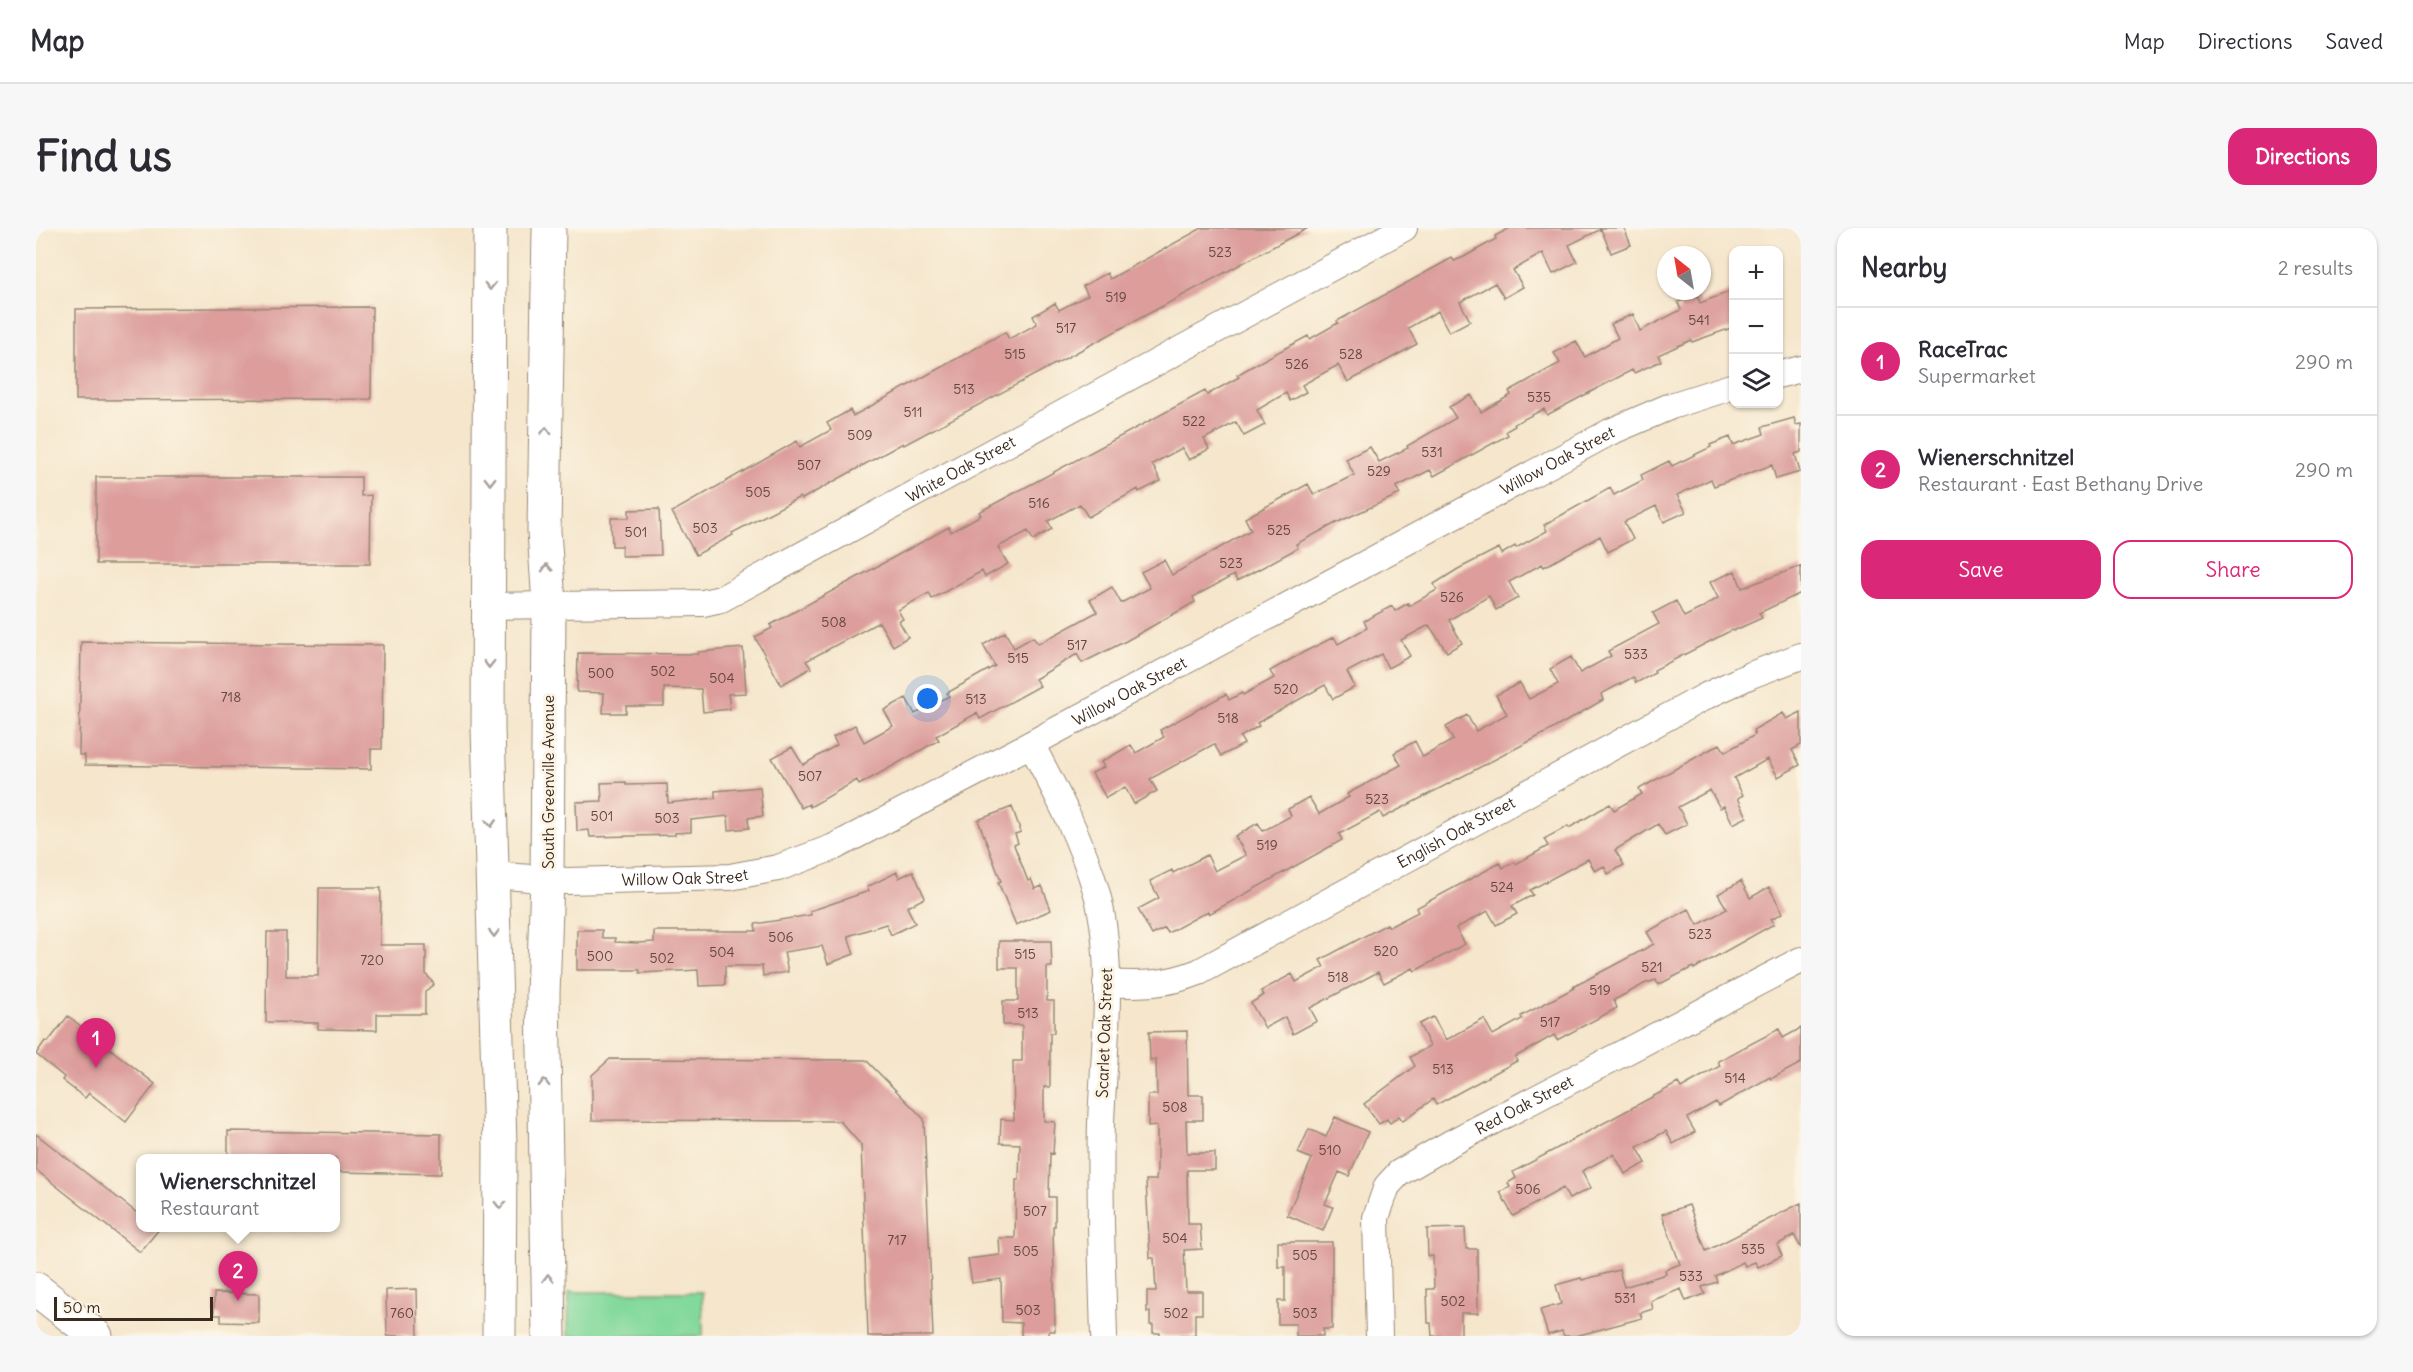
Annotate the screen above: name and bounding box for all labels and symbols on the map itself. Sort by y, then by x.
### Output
house number: 523 [1208,243,1232,261]
north arrow [1657,246,1711,300]
one-way arrow [484,282,496,291]
house number: 519 [1105,288,1127,306]
house number: 541 [1688,311,1710,329]
house number: 517 [1056,319,1076,337]
house number: 515 [1004,345,1026,363]
house number: 528 [1339,345,1363,363]
house number: 526 [1285,355,1309,373]
house number: 513 [953,380,975,398]
house number: 535 [1527,388,1551,406]
house number: 511 [903,403,923,421]
house number: 522 [1182,412,1206,430]
street label: Willow Oak Street [1497,421,1618,499]
one-way arrow [539,426,552,435]
house number: 509 [847,426,873,444]
street label: White Oak Street [902,431,1019,507]
house number: 531 [1421,443,1443,461]
house number: 507 [797,456,821,474]
house number: 529 [1367,462,1391,480]
one-way arrow [484,477,496,486]
house number: 505 [745,483,771,501]
house number: 516 [1028,494,1050,512]
house number: 503 [692,519,718,537]
house number: 525 [1267,521,1291,539]
house number: 501 [625,523,647,541]
house number: 523 [1219,554,1243,572]
one-way arrow [540,563,553,572]
house number: 526 [1440,588,1464,606]
house number: 508 [821,613,847,631]
house number: 517 [1067,636,1087,654]
house number: 533 [1624,645,1648,663]
house number: 515 [1007,649,1029,667]
street label: Willow Oak Street [1069,652,1191,730]
one-way arrow [483,660,495,669]
house number: 502 [651,662,676,680]
house number: 500 [588,664,614,682]
house number: 504 [709,669,735,687]
house number: 520 [1274,680,1298,698]
your location [913,684,942,713]
house number: 718 [221,688,241,706]
house number: 513 [965,690,987,708]
street label: South Greenville Avenue [538,695,558,869]
house number: 518 [1217,709,1239,727]
house number: 507 [798,767,822,785]
house number: 523 [1365,790,1389,808]
street label: English Oak Street [1393,792,1519,872]
house number: 501 [591,807,613,825]
house number: 503 [654,809,680,827]
one-way arrow [485,818,498,827]
house number: 519 [1256,836,1278,854]
street label: Willow Oak Street [621,864,750,890]
house number: 524 [1490,878,1514,896]
house number: 523 [1688,925,1712,943]
house number: 506 [768,928,794,946]
one-way arrow [487,929,500,938]
house number: 520 [1374,942,1398,960]
house number: 504 [709,943,735,961]
house number: 515 [1014,945,1036,963]
house number: 500 [587,947,613,965]
house number: 502 [650,949,675,967]
house number: 720 [360,951,384,969]
house number: 521 [1641,958,1663,976]
street label: Scarlet Oak Street [1092,967,1116,1098]
house number: 518 [1327,968,1349,986]
house number: 519 [1589,981,1611,999]
house number: 513 [1017,1004,1039,1022]
house number: 517 [1540,1013,1560,1031]
pin: 1 [76,1018,116,1068]
house number: 513 [1432,1060,1454,1078]
house number: 514 [1724,1069,1746,1087]
street label: Red Oak Street [1472,1071,1577,1139]
one-way arrow [538,1078,550,1087]
house number: 508 [1162,1098,1188,1116]
house number: 510 [1319,1141,1341,1159]
house number: 506 [1515,1180,1541,1198]
one-way arrow [493,1200,506,1209]
house number: 507 [1023,1202,1047,1220]
house number: 504 [1162,1229,1188,1247]
house number: 717 [887,1231,907,1249]
house number: 535 [1741,1240,1765,1258]
house number: 505 [1013,1242,1039,1260]
house number: 505 [1292,1246,1318,1264]
pin: 2 [218,1252,258,1301]
house number: 533 [1679,1267,1703,1285]
one-way arrow [542,1273,554,1282]
house number: 531 [1614,1289,1636,1307]
house number: 502 [1441,1292,1466,1310]
scale bar [54,1294,213,1322]
house number: 503 [1015,1301,1041,1319]
house number: 760 [390,1304,414,1322]
house number: 502 [1164,1304,1189,1322]
house number: 503 [1292,1304,1318,1322]

